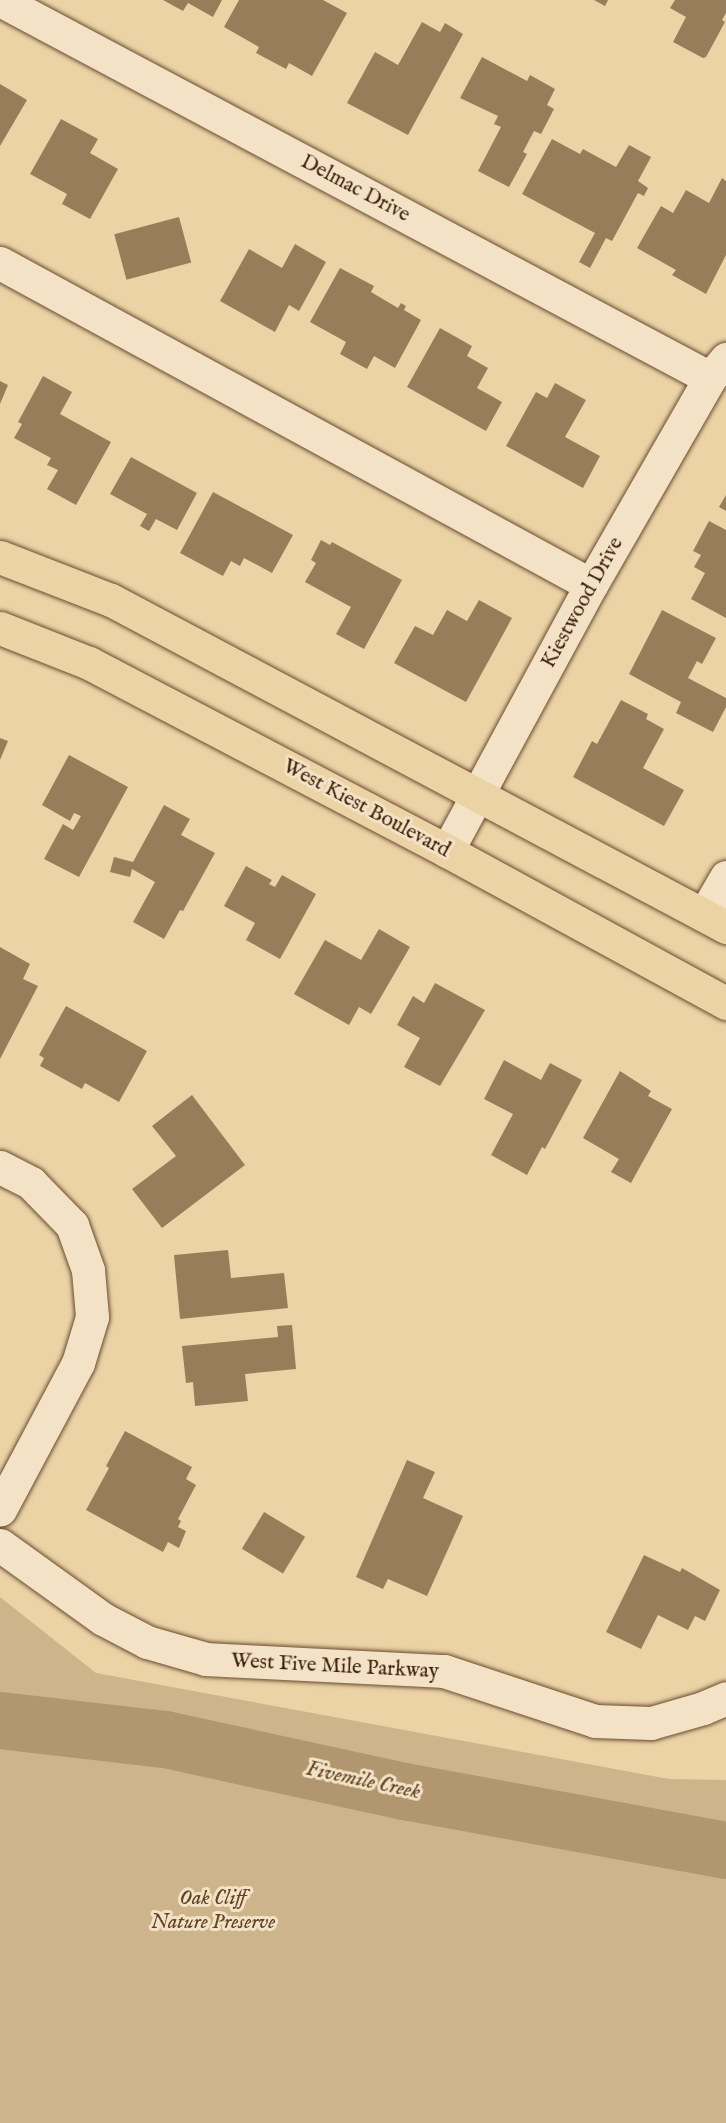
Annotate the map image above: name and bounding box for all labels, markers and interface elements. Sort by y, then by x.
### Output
street label: Delmac Drive [296,150,414,228]
street label: Kiestwood Drive [537,533,629,673]
street label: West Kiest Boulevard [278,754,454,864]
street label: West Five Mile Parkway [230,1649,440,1685]
water label: Fivemile Creek [303,1756,423,1806]
park label: Oak Cliff Nature Preserve [151,1886,275,1936]

